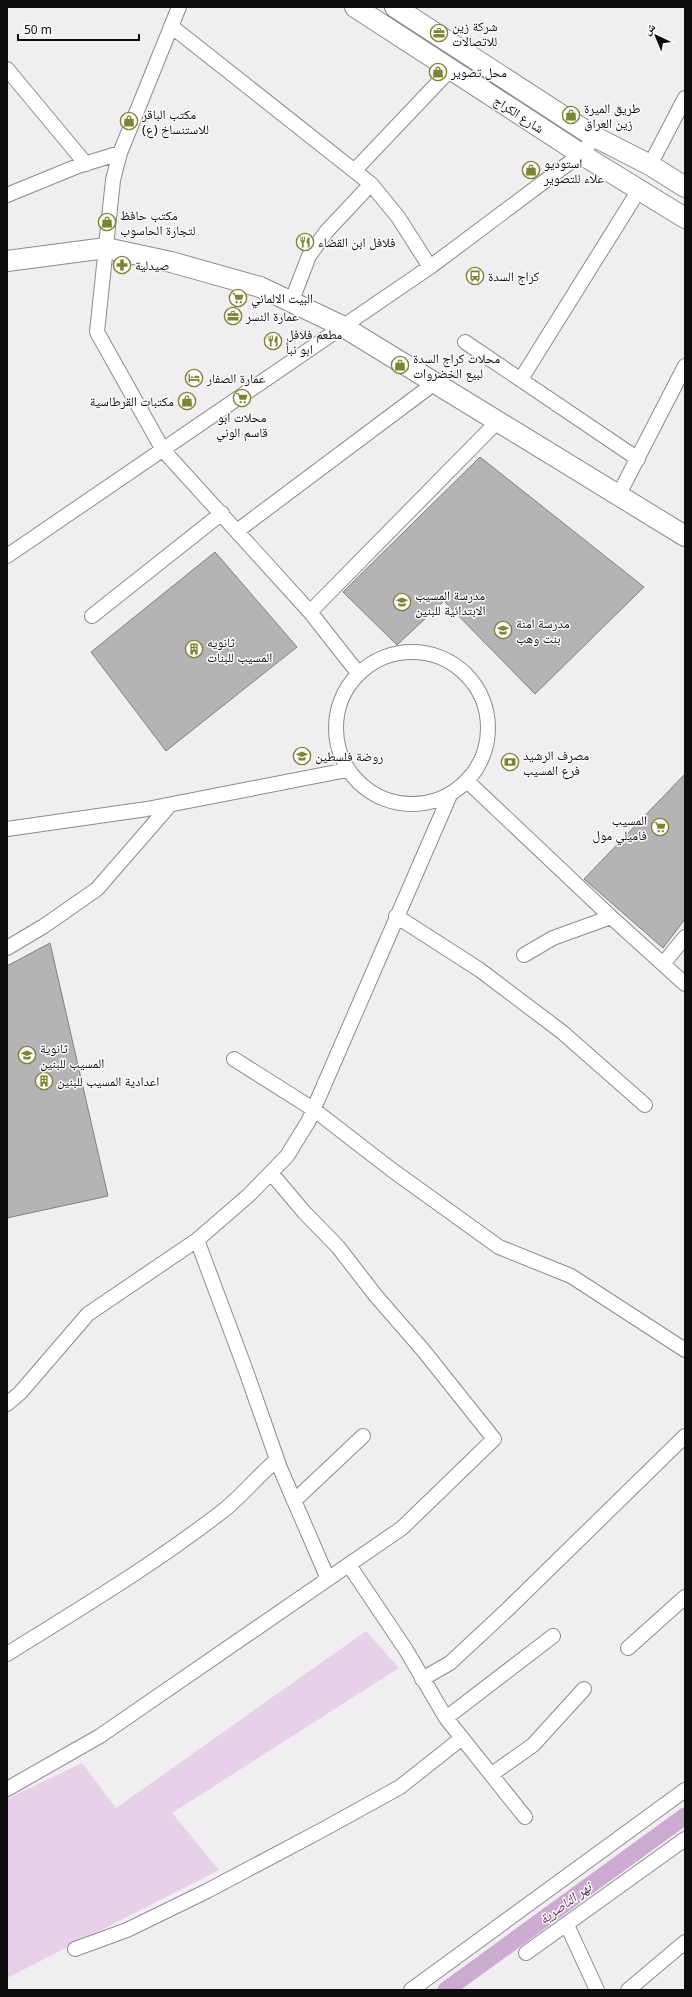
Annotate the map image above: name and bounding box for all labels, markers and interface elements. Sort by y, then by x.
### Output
scale bar [18,16,139,42]
north arrow [636,16,676,56]
place label: شركة زين للاتصالات [452,17,498,50]
text: ش [639,19,659,39]
text: 50 m [24,21,52,38]
office icon: شركة زين للاتصالات [429,23,449,43]
shop icon: محل تصوير [428,62,448,82]
place label: محل تصوير [450,63,507,81]
street label: شارع الكراج [490,91,548,138]
place label: طريق الميرة زين العراق [584,99,640,132]
place label: مكتب الباقر (ع) للاستنساخ [141,105,209,139]
shop icon: طريق الميرة زين العراق [561,105,581,125]
shop icon: مكتب الباقر (ع) للاستنساخ [119,111,139,131]
place label: استوديو علاء للتصوير [543,154,605,187]
shop icon: استوديو علاء للتصوير [521,160,541,180]
place label: مكتب حافظ لتجارة الحاسوب [120,206,196,239]
shop icon: مكتب حافظ لتجارة الحاسوب [97,212,117,232]
restaurant icon: فلافل ابن القضاء [295,232,315,252]
place label: فلافل ابن القضاء [318,233,396,251]
pharmacy icon: صيدلية [112,255,132,275]
place label: صيدلية [135,256,169,274]
bus stop icon: كراج السدة [465,266,485,286]
place label: كراج السدة [488,267,540,286]
supermarket icon: البيت الالماني [228,288,248,308]
place label: البيت الالماني [251,289,313,309]
office icon: عمارة النسر [223,306,243,326]
place label: عمارة النسر [245,307,299,325]
place label: مطعم فلافل ابو نبأ [286,325,342,358]
restaurant icon: مطعم فلافل ابو نبأ [263,331,283,351]
place label: محلات كراج السدة لبيع الخضروات [413,349,500,383]
shop icon: محلات كراج السدة لبيع الخضروات [390,355,410,375]
hotel icon: عمارة الصفار [184,368,204,388]
place label: عمارة الصفار [206,369,266,387]
supermarket icon: محلات ابو قاسم الوني [232,388,252,408]
shop icon: مكتبات القرطاسية [177,391,197,411]
place label: مكتبات القرطاسية [90,392,174,410]
place label: محلات ابو قاسم الوني [216,408,268,443]
place label: مدرسة المسيب الابتدائية للبنين [415,586,486,619]
school or university icon: مدرسة المسيب الابتدائية للبنين [392,592,412,612]
place label: مدرسة امنة بنت وهب [516,614,570,647]
school or university icon: مدرسة امنة بنت وهب [493,620,513,640]
place label: ثانويه المسيب للبنات [207,633,272,666]
building icon: ثانويه المسيب للبنات [184,639,204,659]
school or university icon: روضة فلسطين [292,746,312,766]
place label: مصرف الرشيد فرع المسيب [523,746,589,780]
place label: روضة فلسطين [315,747,383,765]
bank icon: مصرف الرشيد فرع المسيب [500,752,520,772]
place label: المسيب فاميلي مول [592,811,647,846]
supermarket icon: المسيب فاميلي مول [650,817,670,837]
place label: ثانوية المسيب للبنين [40,1039,104,1072]
school or university icon: ثانوية المسيب للبنين [17,1045,37,1065]
building icon: اعدادية المسيب للبنين [34,1071,54,1091]
place label: اعدادية المسيب للبنين [57,1072,159,1090]
water label: نهر الناصرية [535,1876,596,1928]

